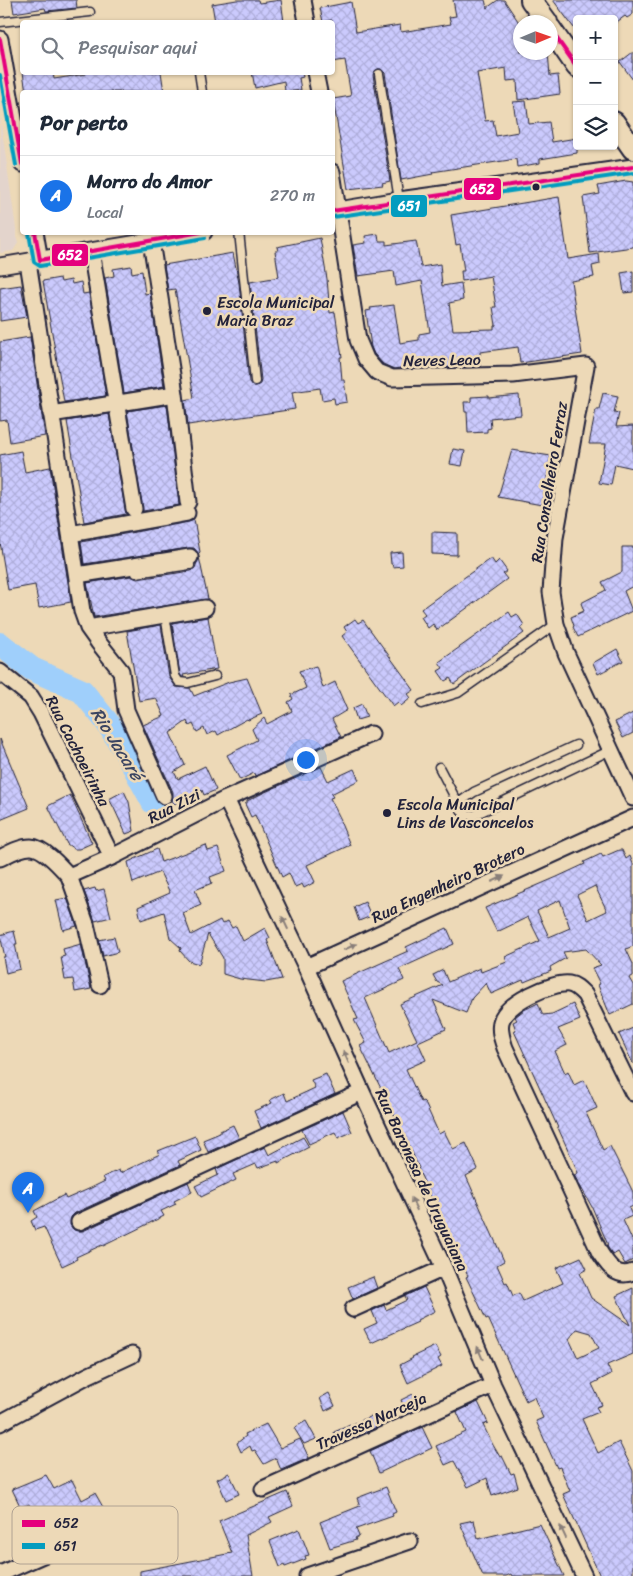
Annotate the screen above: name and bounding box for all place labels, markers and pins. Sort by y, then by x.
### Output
unlabelled marker [531,182,541,192]
place label: Escola Municipal Maria Braz [217,288,335,335]
marker: Escola Municipal Maria Braz [201,305,213,317]
place label: Escola Municipal Lins de Vasconcelos [397,790,534,837]
marker: Escola Municipal Lins de Vasconcelos [381,807,393,819]
pin: A [12,1172,44,1213]

